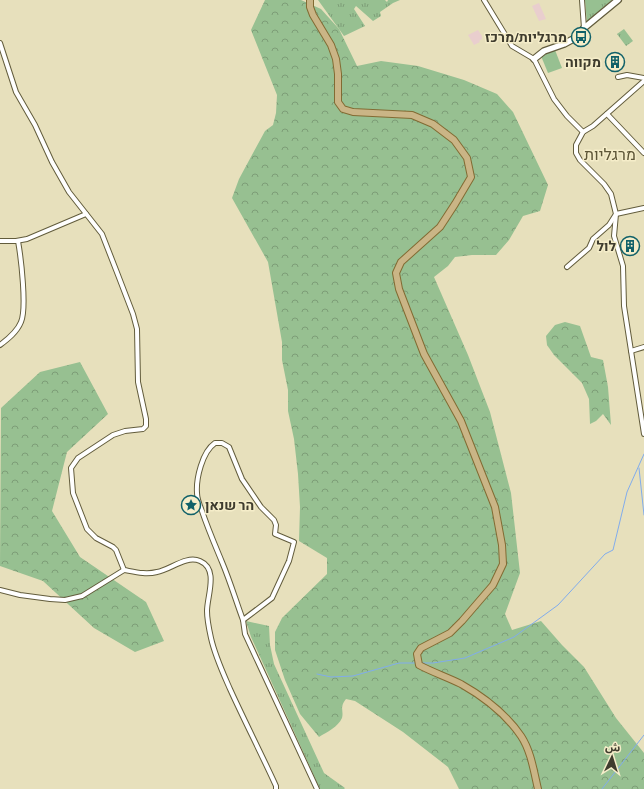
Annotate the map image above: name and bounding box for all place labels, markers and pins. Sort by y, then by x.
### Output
bus stop icon: מרגליות/מרכז [570,26,592,48]
place label: מרגליות/מרכז [485,29,567,46]
building icon: מקווה [604,51,626,73]
place label: מקווה [565,54,601,71]
building icon: לול [619,235,641,257]
place label: לול [596,238,616,255]
place icon: הר שנאן [180,494,202,516]
place label: הר שנאן [205,497,254,514]

